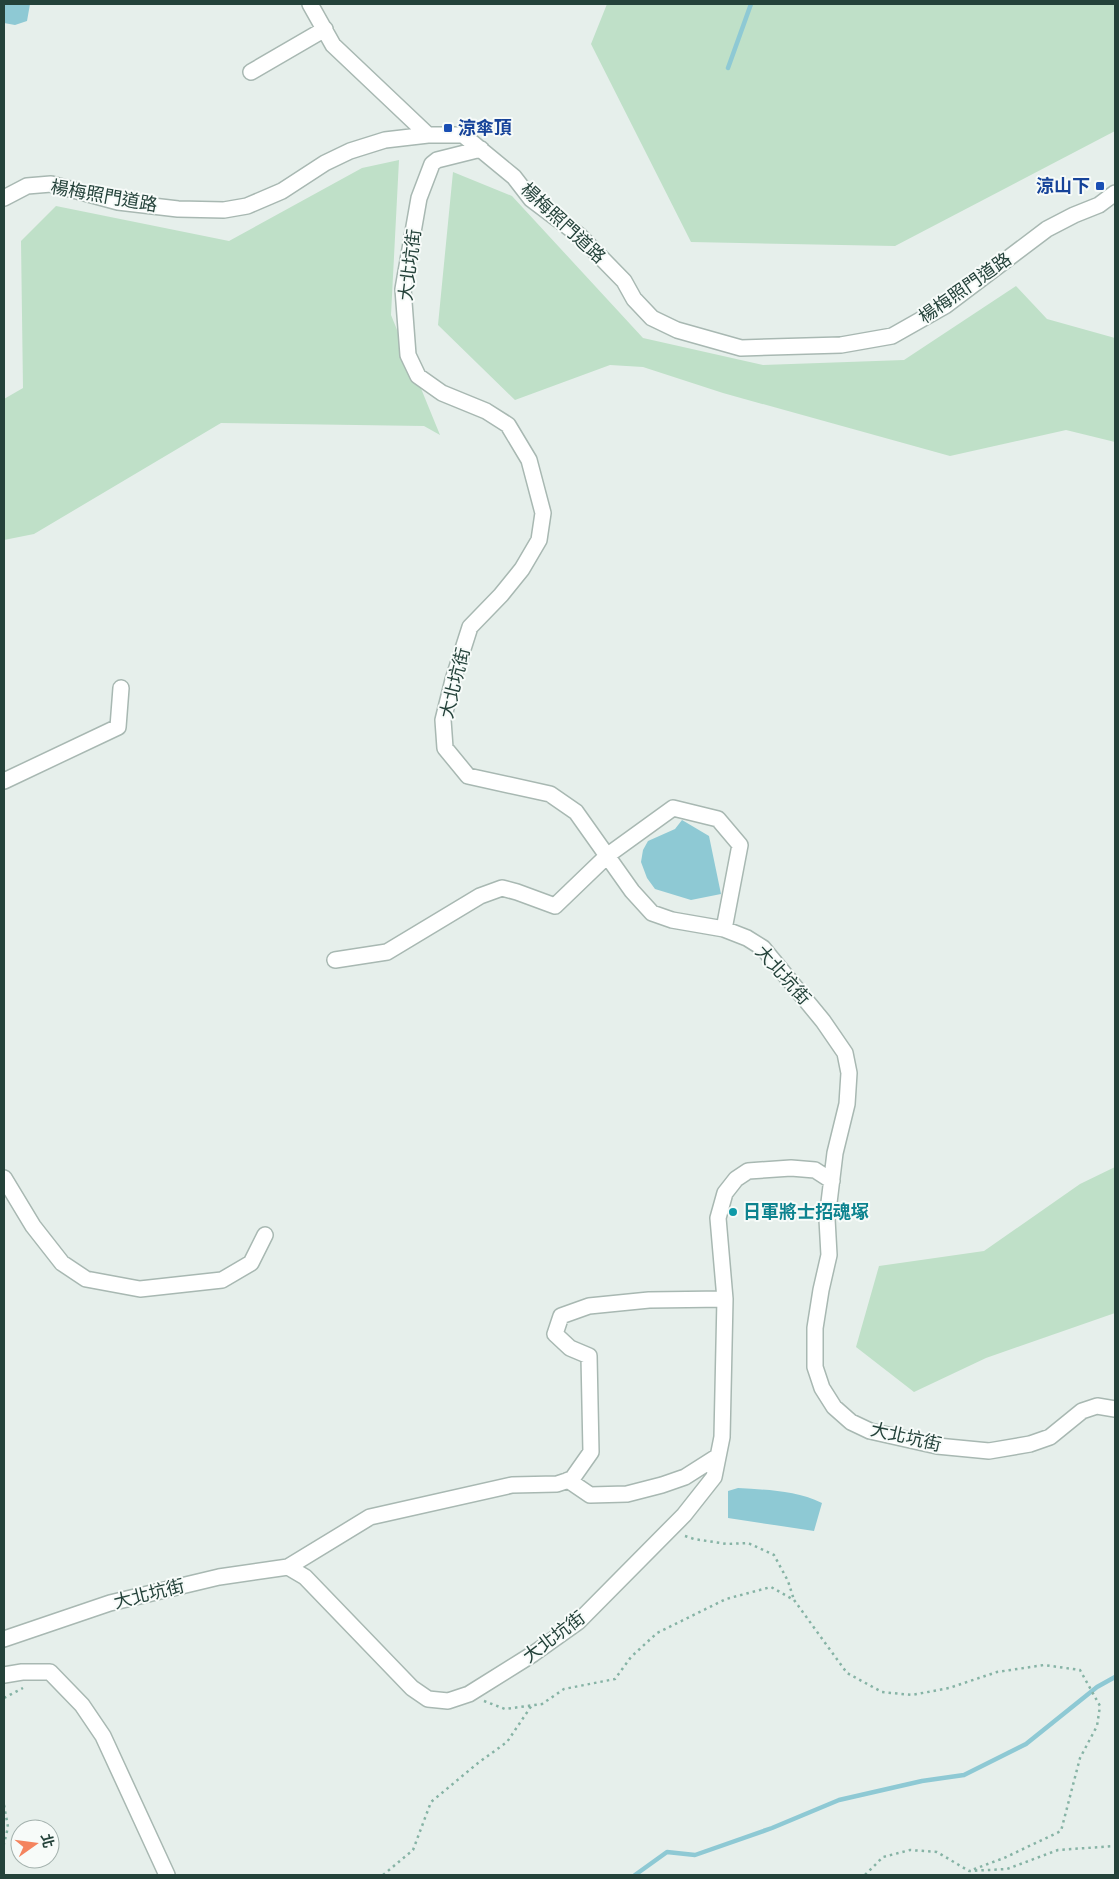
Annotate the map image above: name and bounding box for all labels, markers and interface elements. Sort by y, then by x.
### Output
place label: 涼傘頂 [458,117,512,139]
marker: 涼傘頂 [442,122,454,134]
place label: 涼山下 [1036,175,1090,197]
street label: 楊梅照門道路 [49,176,159,216]
street label: 楊梅照門道路 [516,178,610,268]
marker: 涼山下 [1094,180,1106,192]
street label: 大北坑街 [395,228,425,302]
street label: 楊梅照門道路 [914,248,1016,328]
street label: 大北坑街 [436,645,474,721]
street label: 大北坑街 [751,941,815,1009]
place label: 日軍將士招魂塚 [743,1201,869,1223]
marker: 日軍將士招魂塚 [727,1206,739,1218]
street label: 大北坑街 [868,1418,944,1456]
street label: 大北坑街 [111,1575,187,1613]
street label: 大北坑街 [519,1607,589,1667]
north arrow [10,1819,60,1869]
text: 北 [37,1832,57,1850]

